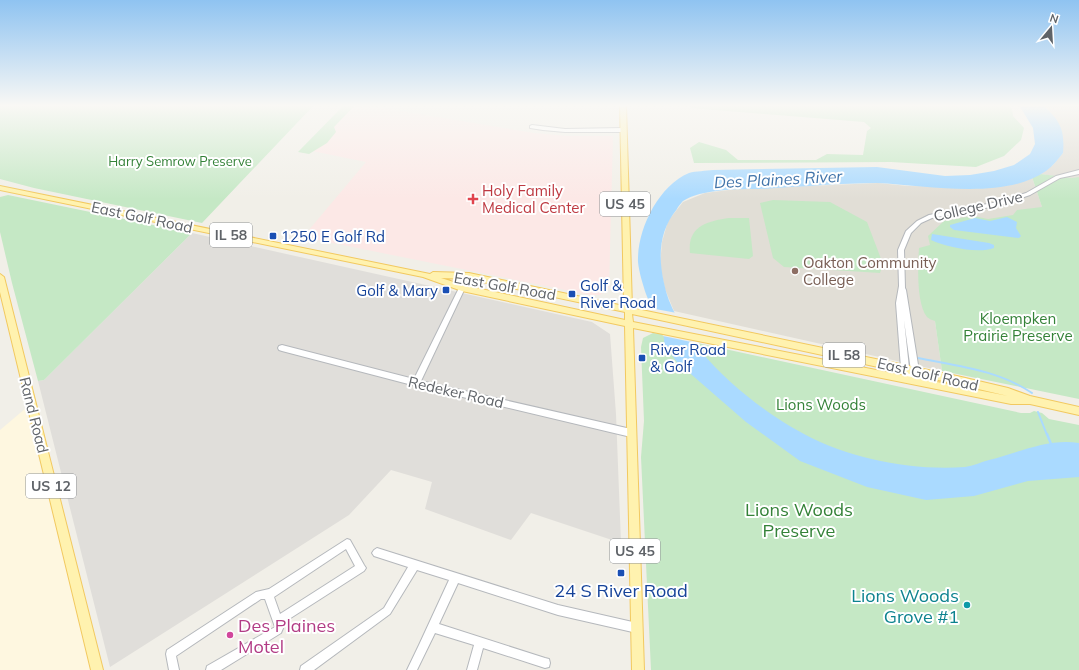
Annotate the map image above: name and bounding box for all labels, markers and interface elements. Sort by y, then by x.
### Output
north arrow [1031,8,1071,48]
text: N [1048,11,1060,26]
park label: Harry Semrow Preserve [108,153,252,169]
water label: Des Plaines River [713,166,844,192]
place label: Holy Family Medical Center [482,181,585,217]
street label: College Drive [932,187,1024,225]
road number: US 45 [600,192,650,216]
marker: Holy Family Medical Center [467,193,479,205]
street label: East Golf Road [90,197,194,237]
road number: IL 58 [210,223,252,247]
place label: 1250 E Golf Rd [281,227,385,246]
marker: 1250 E Golf Rd [268,231,278,241]
place label: Oakton Community College [803,253,937,289]
marker: Oakton Community College [790,266,800,276]
street label: East Golf Road [453,268,557,304]
place label: Golf & River Road [580,276,656,312]
place label: Golf & Mary [356,281,438,300]
marker: Golf & Mary [441,285,451,295]
marker: Golf & River Road [567,289,577,299]
park label: Kloempken Prairie Preserve [963,309,1073,345]
place label: River Road & Golf [650,340,726,376]
road number: IL 58 [823,343,865,367]
marker: River Road & Golf [637,353,647,363]
street label: East Golf Road [876,353,980,395]
street label: Redeker Road [406,372,506,412]
street label: Rand Road [15,375,53,455]
park label: Lions Woods [776,395,866,414]
road number: US 12 [26,474,76,498]
park label: Lions Woods Preserve [745,498,853,542]
road number: US 45 [610,539,660,563]
marker: 24 S River Road [616,568,626,578]
place label: 24 S River Road [554,579,688,602]
place label: Lions Woods Grove #1 [851,584,959,628]
marker: Lions Woods Grove #1 [962,600,972,610]
place label: Des Plaines Motel [238,614,335,658]
marker: Des Plaines Motel [225,630,235,640]

